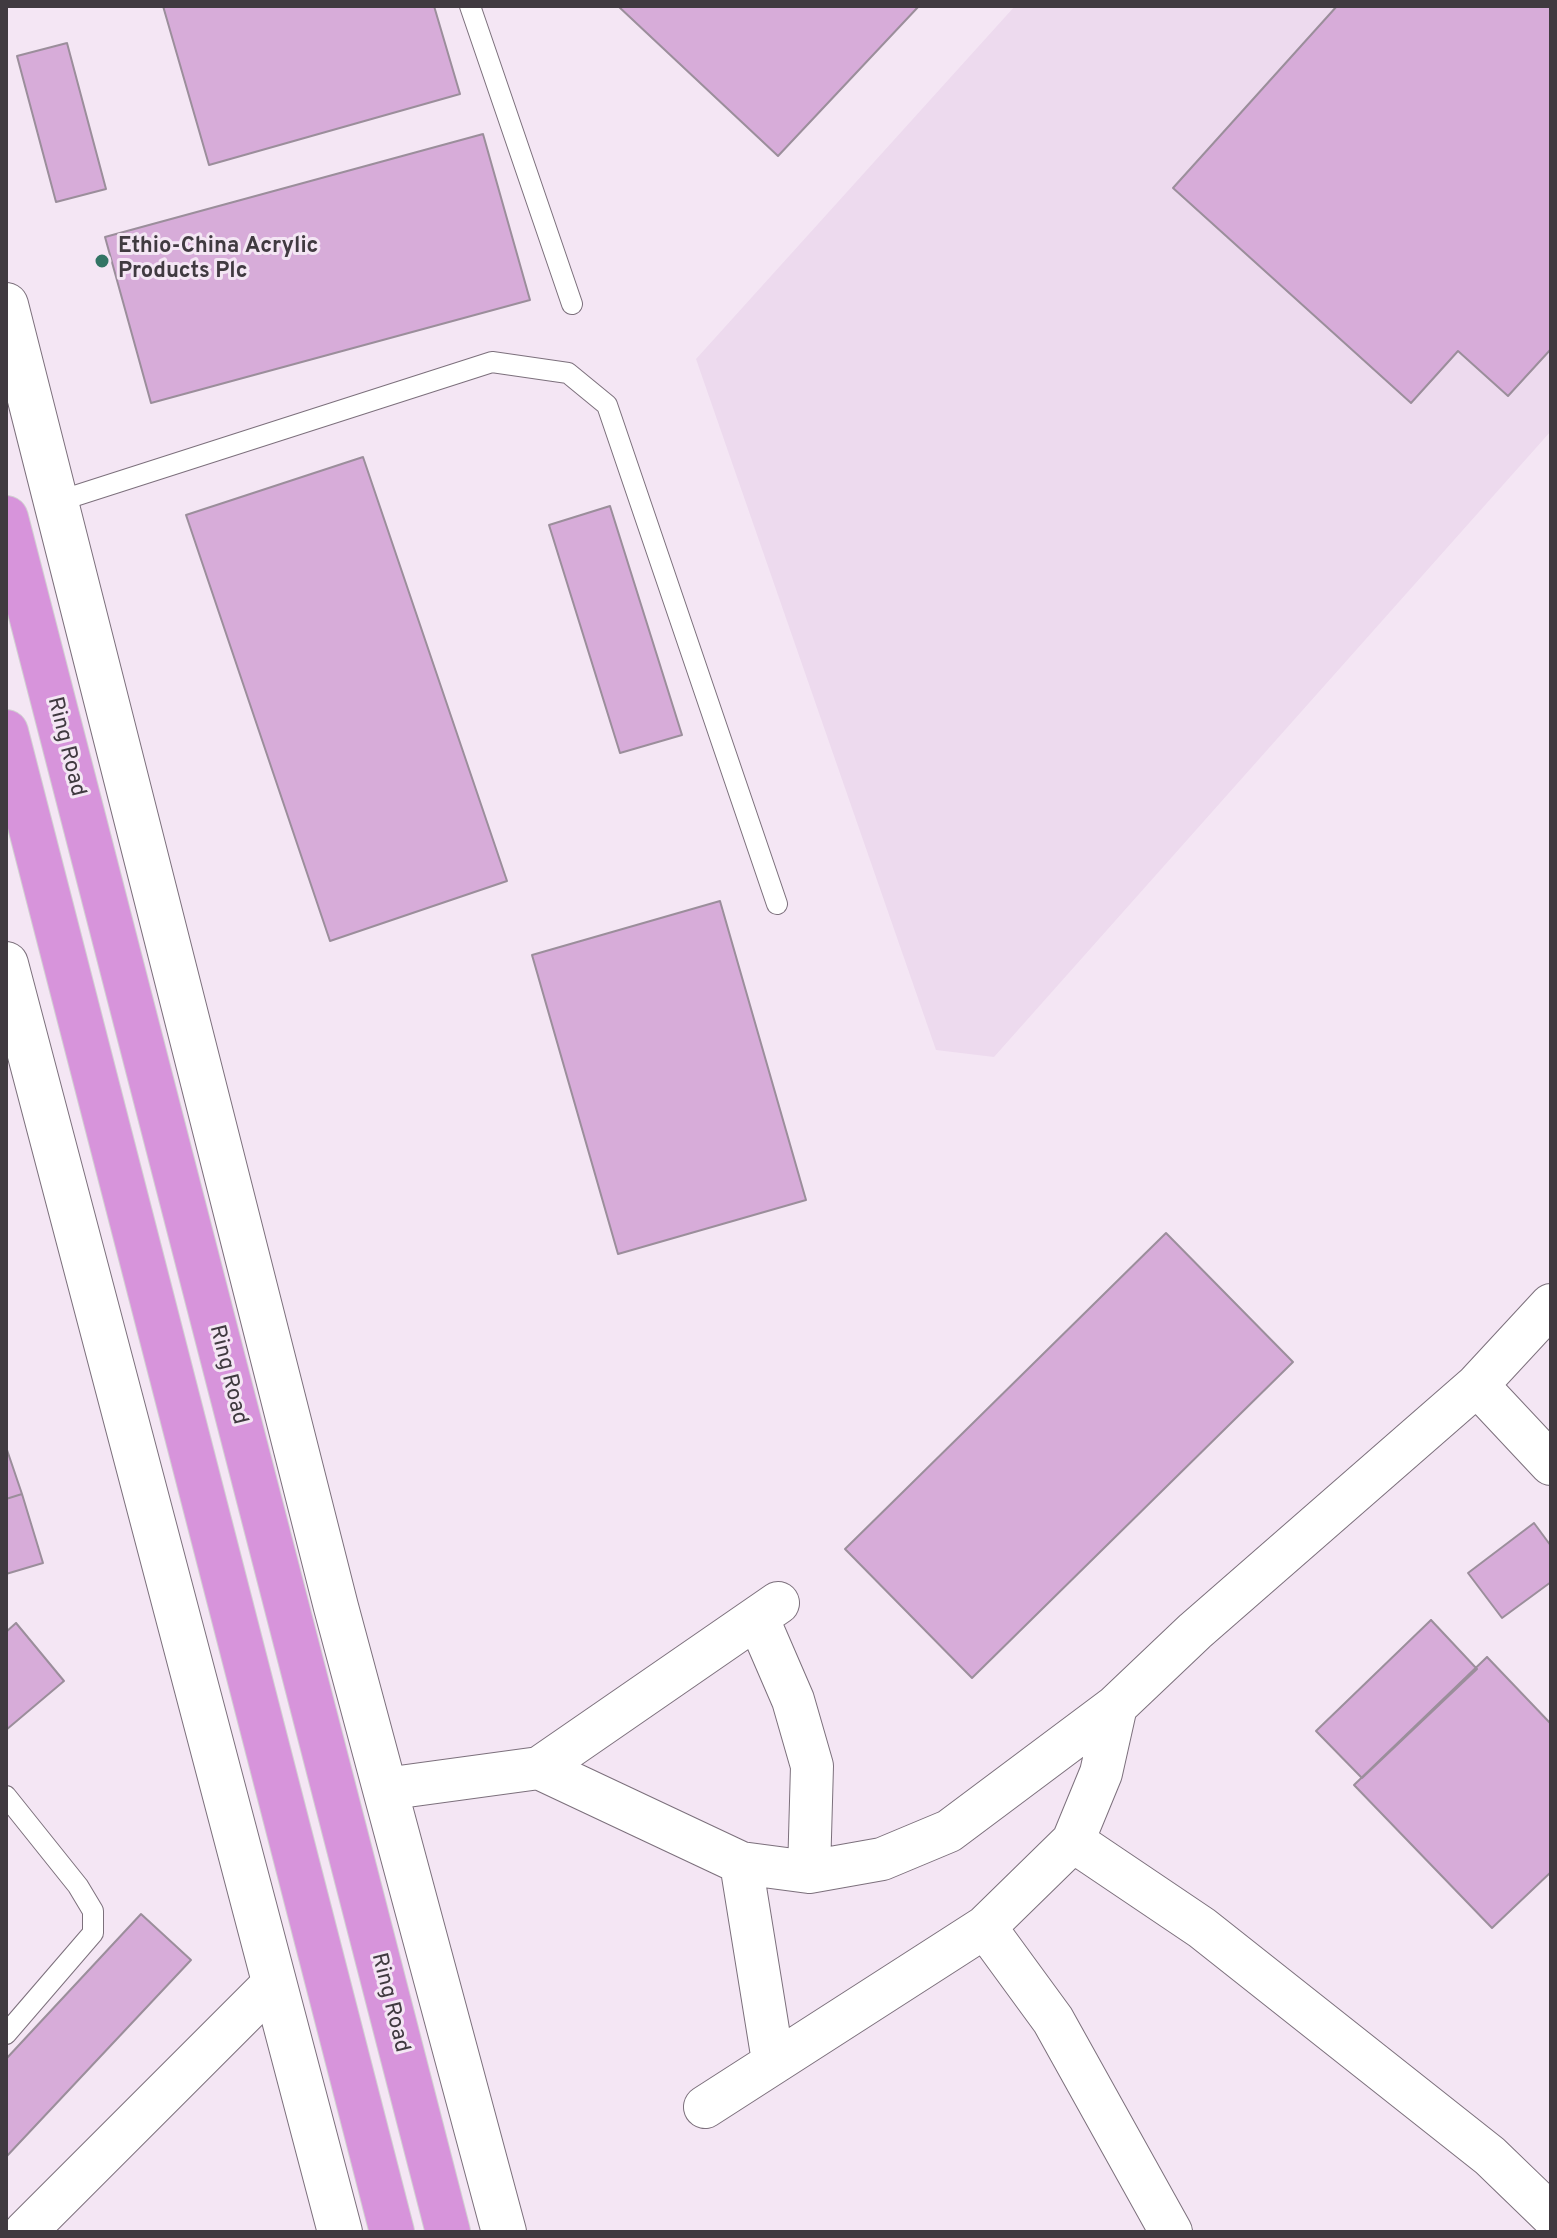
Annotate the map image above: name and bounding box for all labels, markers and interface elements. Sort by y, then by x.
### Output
place label: Ethio-China Acrylic Products Plc [118,235,319,286]
marker: Ethio-China Acrylic Products Plc [93,252,111,270]
street label: Ring Road [40,695,90,799]
street label: Ring Road [202,1323,252,1427]
street label: Ring Road [364,1951,414,2055]

